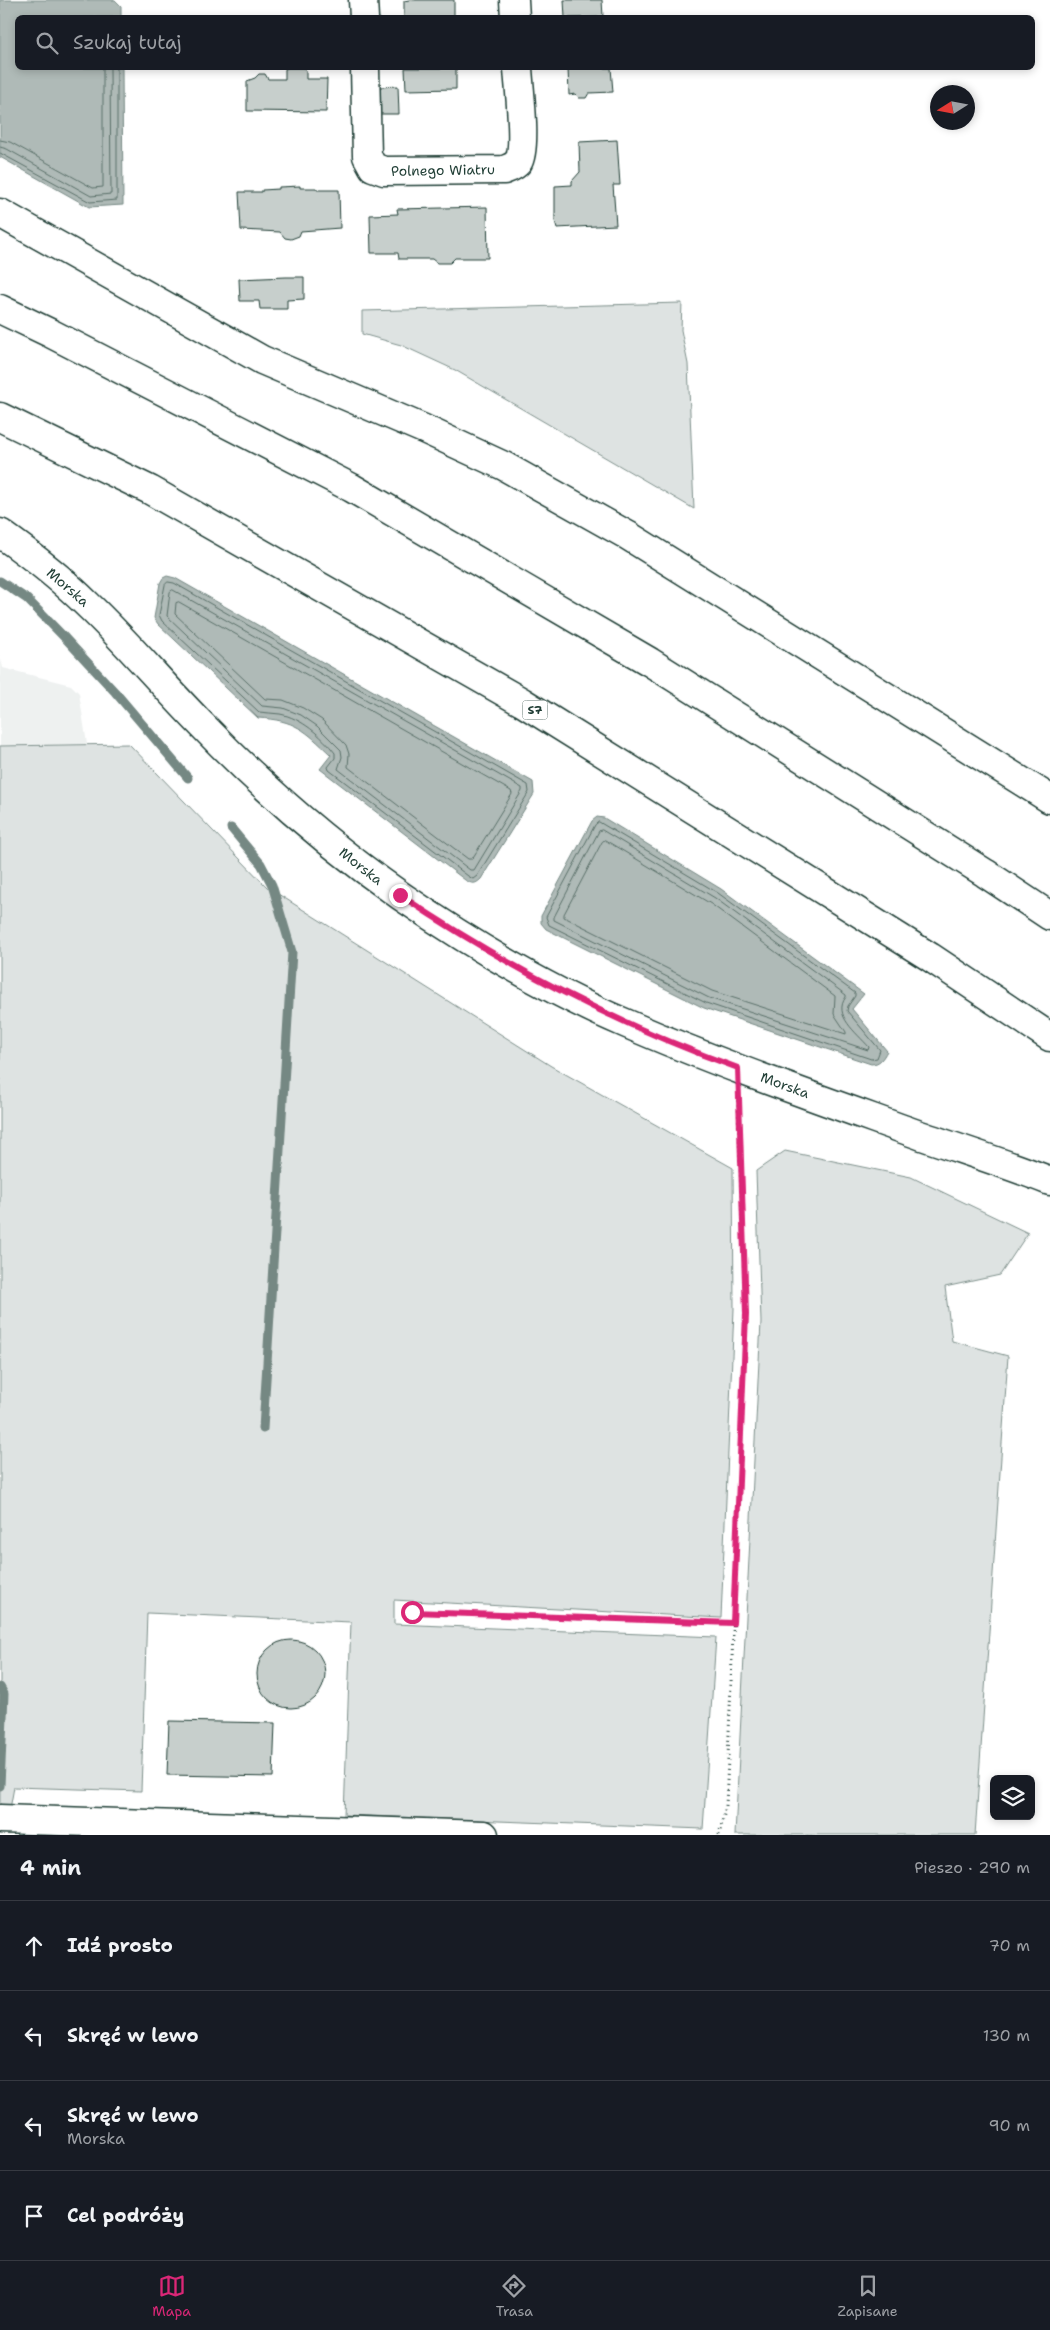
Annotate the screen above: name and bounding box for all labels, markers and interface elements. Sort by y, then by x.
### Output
search box [15,15,1035,70]
icon: search [33,29,61,57]
text: Szukaj tutaj [73,30,182,55]
north arrow [930,85,975,130]
street label: Polnego Wiatru [391,160,495,180]
street label: Morska [43,564,93,611]
road number: S7 [522,700,548,720]
street label: Morska [335,843,387,889]
route end [389,884,412,907]
street label: Morska [758,1068,812,1102]
route start [401,1601,424,1624]
map controls [990,1775,1035,1820]
button: layers [990,1775,1035,1820]
text: 4 min [20,1854,81,1882]
text: Pieszo · 290 m [914,1857,1030,1878]
icon: ahead [20,1932,48,1960]
text: Idź prosto [67,1933,173,1958]
text: 70 m [989,1935,1030,1956]
icon: left [20,2022,48,2050]
text: Skręć w lewo [67,2023,199,2048]
text: 130 m [983,2025,1030,2046]
text: Skręć w lewo [67,2103,199,2128]
icon: left [20,2112,48,2140]
text: 90 m [989,2115,1030,2136]
text: Morska [67,2128,125,2149]
icon: arrive [20,2202,48,2230]
text: Cel podróży [67,2203,184,2228]
tab: Mapa [152,2272,191,2320]
tab: Trasa [496,2272,533,2320]
tab: Zapisane [838,2272,898,2320]

